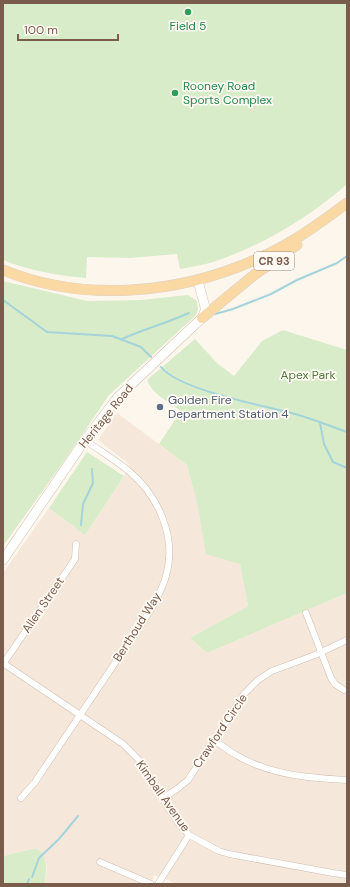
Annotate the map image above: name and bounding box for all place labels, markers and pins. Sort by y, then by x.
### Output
marker: Field 5 [183,7,193,17]
place label: Field 5 [170,18,206,34]
place label: Rooney Road Sports Complex [183,78,272,108]
marker: Rooney Road Sports Complex [170,88,180,98]
place label: Golden Fire Department Station 4 [168,392,289,422]
marker: Golden Fire Department Station 4 [155,402,165,412]

